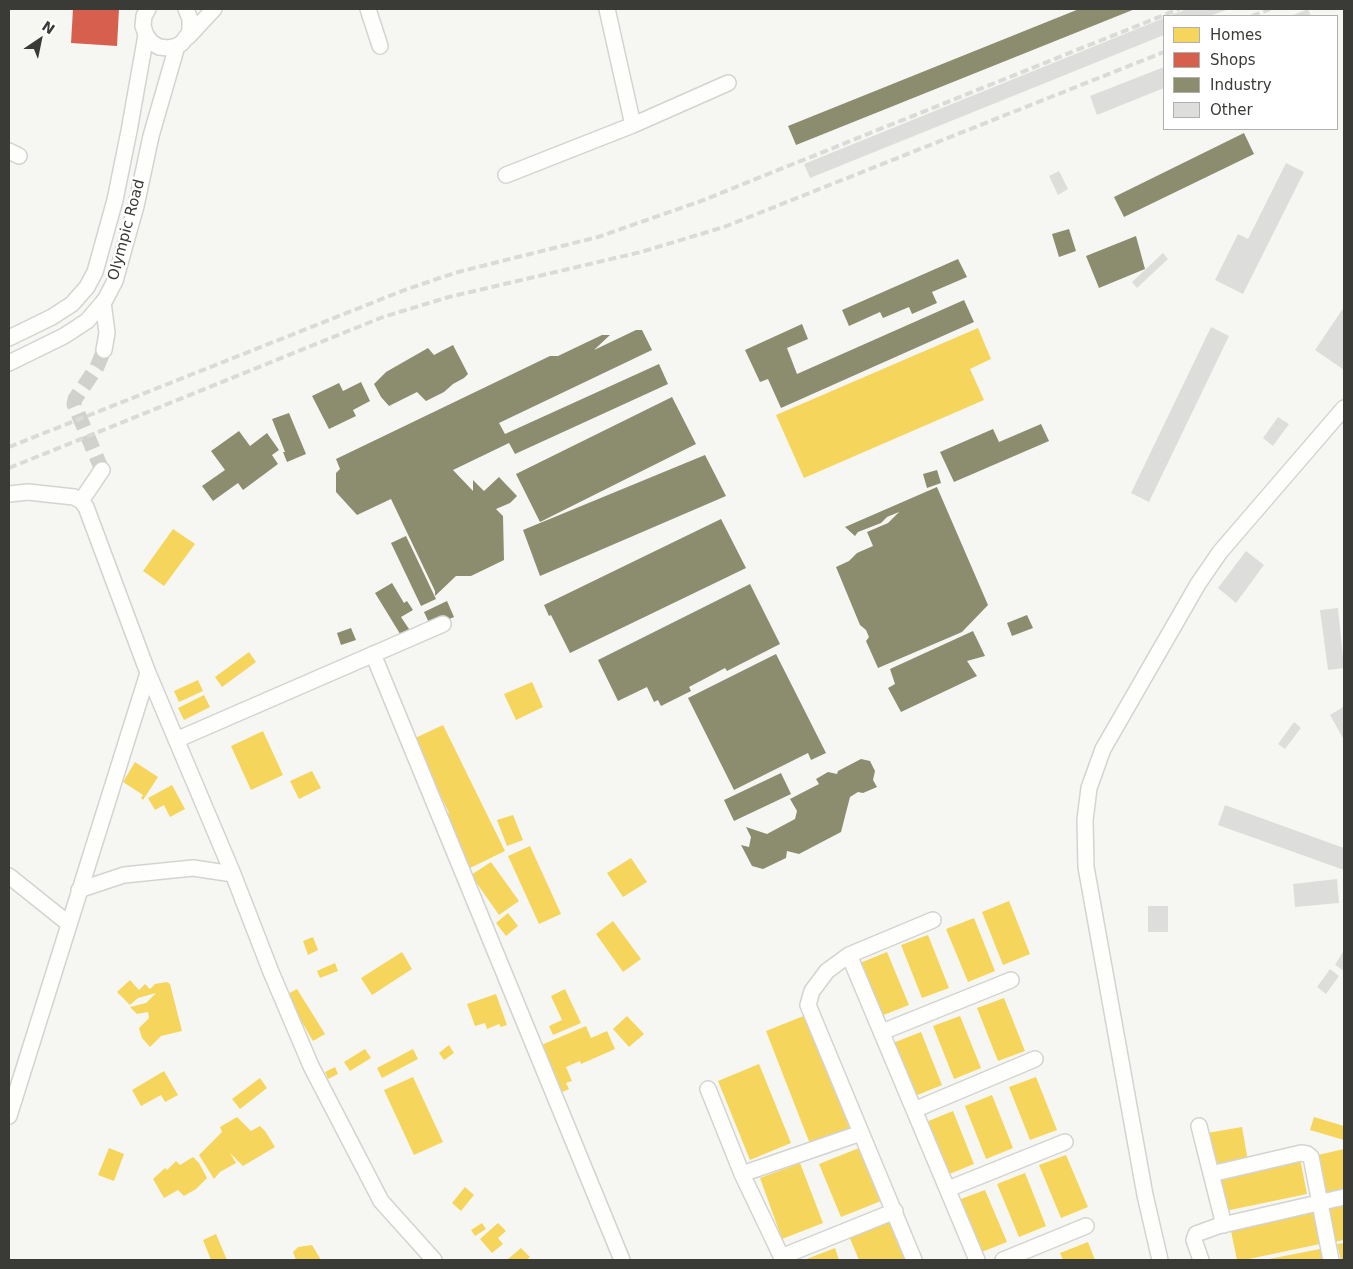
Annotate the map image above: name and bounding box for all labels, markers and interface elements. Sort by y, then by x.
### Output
north arrow [15,15,65,65]
legend [1163,15,1338,130]
text: N [39,18,58,37]
text: Homes [1210,26,1262,44]
text: Shops [1210,51,1256,69]
text: Industry [1210,76,1272,94]
text: Other [1210,101,1253,119]
street label: Olympic Road [105,178,149,282]

